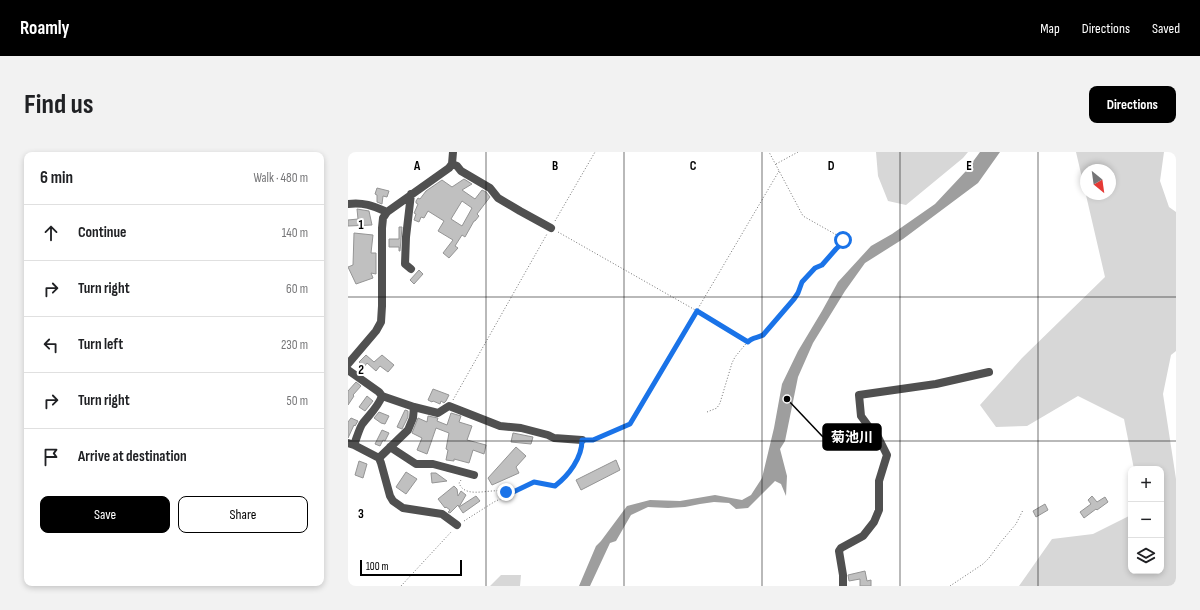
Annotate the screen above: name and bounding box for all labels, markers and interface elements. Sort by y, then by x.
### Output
text: Roamly [20,17,70,40]
text: Map [1040,20,1060,37]
text: Directions [1082,20,1130,37]
text: Saved [1152,20,1180,37]
button: Directions [1089,86,1176,123]
text: Find us [24,88,93,121]
text: A [413,158,421,174]
text: B [552,158,558,174]
text: C [690,158,697,174]
text: D [828,158,835,174]
text: E [966,158,972,174]
north arrow [1080,164,1116,200]
text: 6 min [40,168,73,188]
text: Walk · 480 m [253,170,308,186]
text: 1 [358,217,364,233]
icon: ahead [40,222,62,244]
text: Continue [78,223,127,242]
text: 140 m [282,225,308,241]
route start [834,231,852,249]
icon: right [40,278,62,300]
text: Turn right [78,279,130,298]
text: 60 m [286,281,308,297]
icon: left [40,334,62,356]
text: Turn left [78,335,123,354]
text: 230 m [281,337,308,353]
text: 2 [358,362,364,378]
icon: right [40,390,62,412]
text: Turn right [78,391,130,410]
text: 50 m [287,393,308,409]
callout: 菊池川 [823,424,881,450]
text: 菊池川 [831,429,873,446]
icon: arrive [40,446,62,468]
text: Arrive at destination [78,447,187,466]
map controls [1128,466,1164,574]
button: + [1128,466,1164,502]
route end [497,483,515,501]
button: Save [40,496,170,533]
button: Share [178,496,308,533]
button: − [1128,502,1164,538]
text: 3 [358,506,364,522]
button: layers [1128,538,1164,574]
scale bar [360,558,462,577]
text: 100 m [366,560,388,573]

